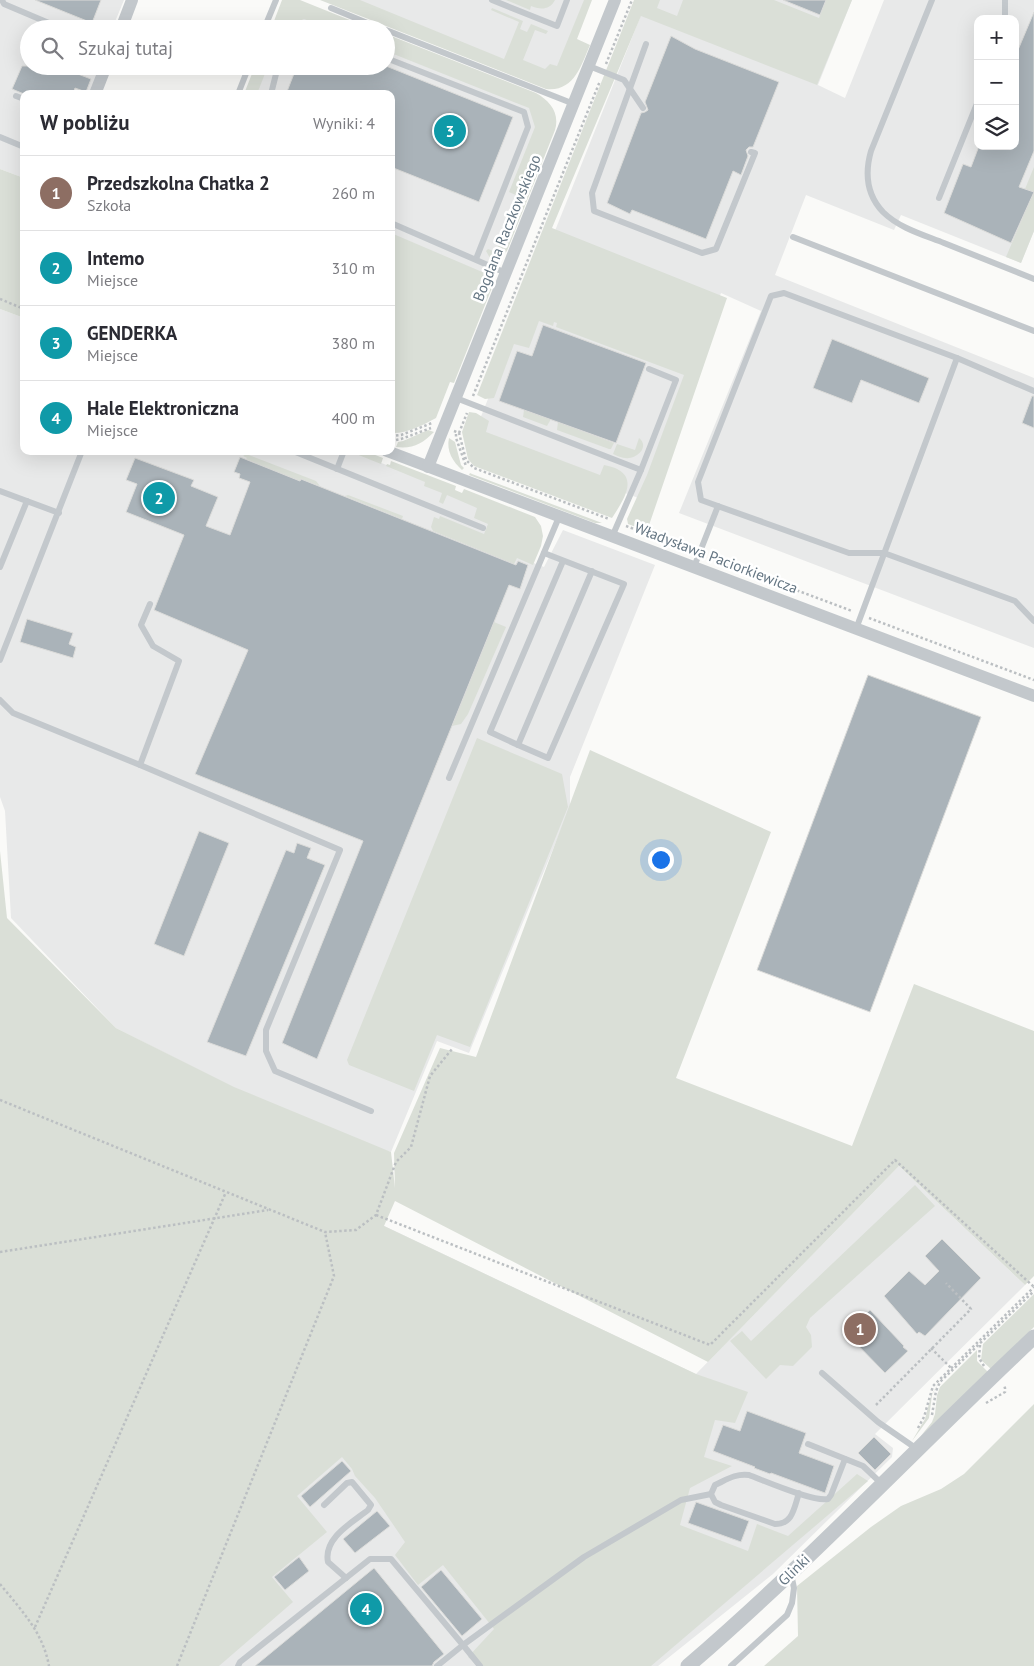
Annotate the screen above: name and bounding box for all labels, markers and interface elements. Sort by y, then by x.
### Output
map controls [974,15,1019,150]
button: + [974,15,1019,60]
search box [20,20,395,75]
icon: search [38,34,66,62]
text: Szukaj tutaj [78,36,173,60]
button: − [974,60,1019,105]
button: layers [974,105,1019,150]
text: W pobliżu [40,109,129,136]
pin: 3 [434,112,466,150]
text: Wyniki: 4 [313,113,375,133]
street label: Bogdana Raczkowskiego [468,152,545,304]
text: Przedszkolna Chatka 2 [87,171,270,195]
text: 1 [51,183,61,203]
text: 260 m [332,183,375,203]
text: Szkoła [87,195,131,215]
text: Intemo [87,246,144,270]
text: 2 [51,258,61,278]
text: 310 m [332,258,375,278]
text: Miejsce [87,270,138,290]
text: GENDERKA [87,321,177,345]
text: 3 [51,333,61,353]
text: 380 m [332,333,375,353]
text: Miejsce [87,345,138,365]
text: Hale Elektroniczna [87,396,239,420]
text: 4 [51,408,61,428]
text: 400 m [332,408,375,428]
text: Miejsce [87,420,138,440]
pin: 2 [143,479,175,517]
street label: Władysława Paciorkiewicza [632,518,801,597]
your location [648,847,674,873]
pin: 1 [844,1310,876,1348]
street label: Glinki [774,1550,814,1589]
pin: 4 [350,1590,382,1628]

